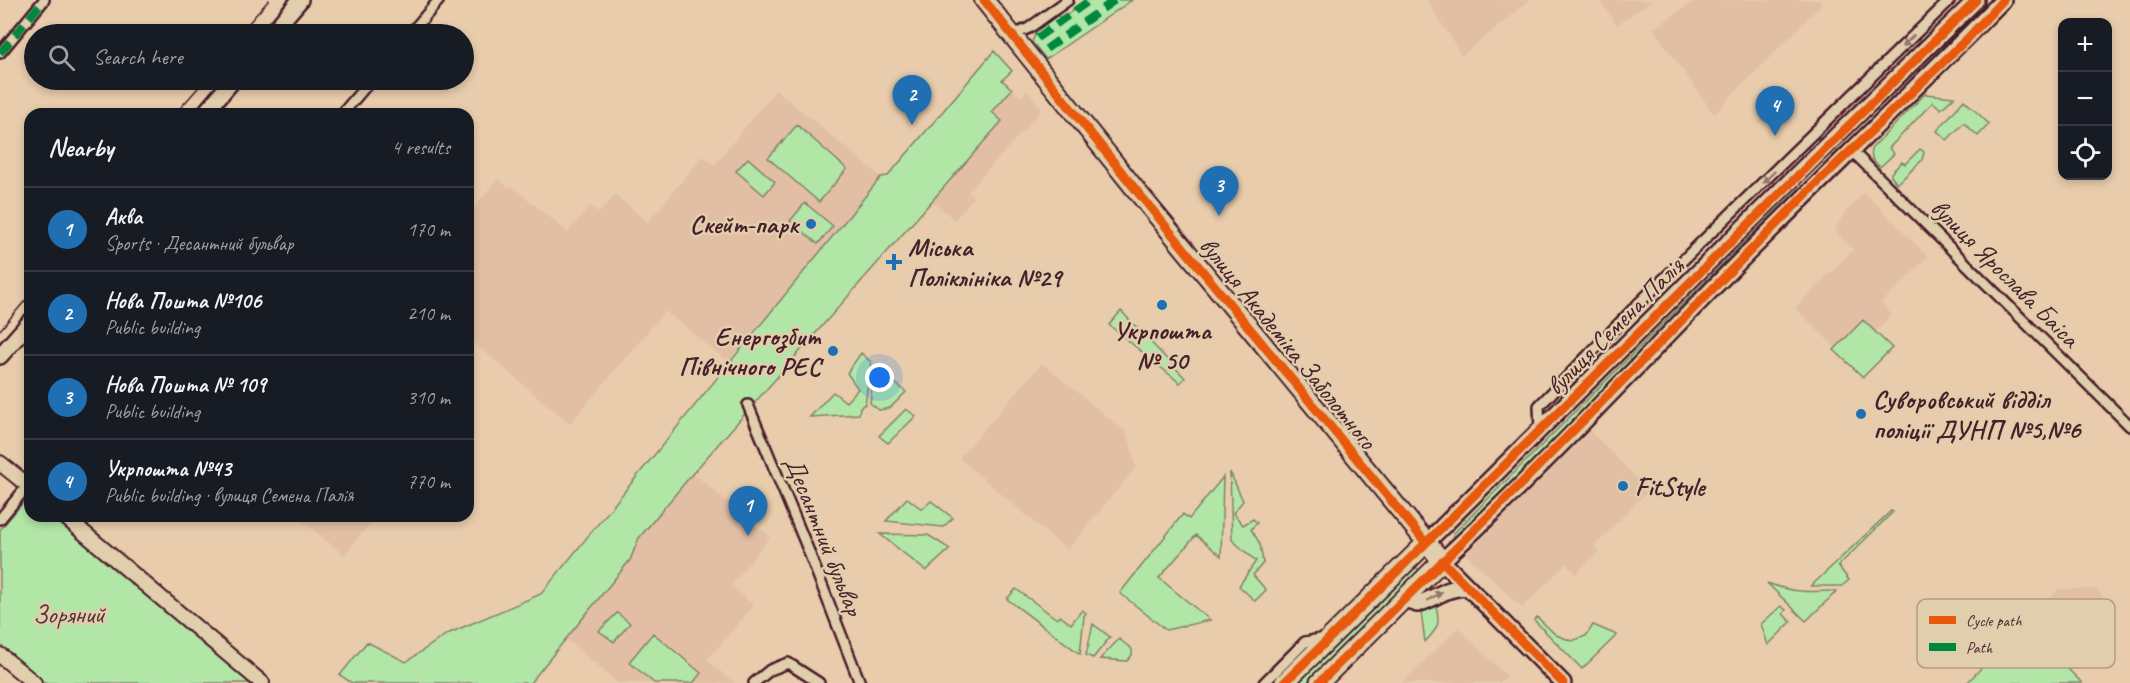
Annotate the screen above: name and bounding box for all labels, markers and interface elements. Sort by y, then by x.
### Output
map controls [2058,18,2112,180]
button: + [2058,18,2112,72]
search box [24,24,474,90]
one-way arrow [1902,33,1916,47]
icon: search [45,41,78,74]
text: Search here [93,43,183,71]
button: − [2058,72,2112,126]
pin: 2 [892,76,932,125]
pin: 4 [1756,86,1794,136]
button: locate [2058,126,2112,180]
text: Nearby [48,131,113,164]
text: 4 results [391,135,450,160]
pin: 3 [1200,166,1238,216]
one-way arrow [1761,170,1776,184]
street label: вулиця Ярослава Баіса [1924,192,2088,356]
text: Аква [105,203,142,231]
place label: Скейт-парк [690,208,801,241]
text: 1 [63,217,72,242]
text: 170 m [407,217,450,242]
marker: Скейт-парк [804,217,818,231]
street label: вулиця Академіка Заболотного [1192,230,1385,457]
text: Sports · Десантний бульвар [105,231,293,256]
place label: Міська Поліклініка №29 [908,231,1064,294]
street label: вулиця Семена Палія [1539,249,1692,402]
marker: Міська Поліклініка №29 [885,253,903,271]
text: Нова Пошта №106 [105,287,261,315]
marker: Укрпошта № 50 [1155,298,1169,312]
text: 2 [63,301,72,326]
text: 210 m [407,301,450,326]
place label: Укрпошта № 50 [1113,314,1212,377]
text: Public building [105,315,200,340]
place label: Енергозбит Північного РЕС [679,320,825,383]
marker: Енергозбит Північного РЕС [826,344,840,358]
your location [865,363,894,392]
text: Нова Пошта № 109 [105,371,266,399]
place label: Суворовський відділ поліції ДУНП №5,№6 [1873,383,2082,446]
text: 3 [63,385,72,410]
text: 310 m [407,385,450,410]
text: Public building [105,399,200,424]
marker: Суворовський відділ поліції ДУНП №5,№6 [1854,407,1868,421]
street label: Десантний бульвар [777,452,872,622]
text: Укрпошта №43 [105,455,231,483]
text: 4 [63,469,72,494]
text: 770 m [407,469,450,494]
place label: FitStyle [1635,470,1707,503]
marker: FitStyle [1616,479,1630,493]
text: Public building · вулиця Семена Палія [105,483,354,508]
pin: 1 [728,486,768,536]
one-way arrow [1427,591,1444,602]
park label: Зоряний [33,598,107,631]
legend [1917,599,2115,668]
text: Cycle path [1966,611,2022,631]
text: Path [1966,638,1993,658]

